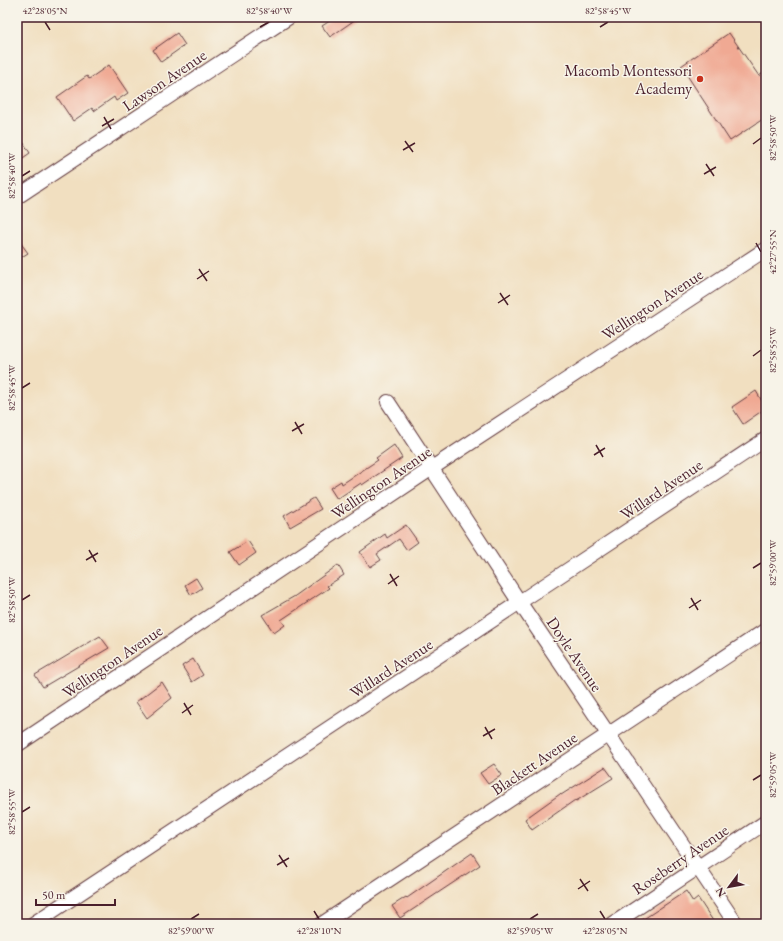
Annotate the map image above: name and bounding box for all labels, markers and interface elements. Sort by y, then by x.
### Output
text: 42°28'05"N [23,4,68,17]
text: 82°58'40"W [246,4,293,17]
text: 82°58'45"W [585,4,632,17]
street label: Lawson Avenue [118,45,210,116]
place label: Macomb Montessori Academy [564,60,693,99]
marker: Macomb Montessori Academy [695,74,705,84]
text: 82°58'50"W [766,114,779,161]
text: 82°58'40"W [5,152,18,199]
text: 42°27'55"N [766,229,779,274]
street label: Wellington Avenue [598,264,707,345]
text: 82°58'55"W [766,326,779,373]
text: 82°58'45"W [5,364,18,411]
street label: Wellington Avenue [327,441,436,524]
street label: Willard Avenue [616,454,706,525]
text: 82°59'00"W [766,539,779,586]
text: 82°58'50"W [5,576,18,623]
street label: Doyle Avenue [542,613,607,696]
street label: Wellington Avenue [58,620,167,703]
street label: Willard Avenue [346,634,437,703]
street label: Blackett Avenue [487,727,581,800]
text: 82°59'05"W [766,751,779,798]
text: 82°58'55"W [5,788,18,835]
street label: Roseberry Avenue [628,819,733,899]
north arrow [709,867,749,907]
scale bar [36,881,115,907]
text: N [712,885,729,900]
text: 50 m [42,887,66,903]
text: 82°59'00"W [168,924,215,937]
text: 42°28'10"N [297,924,342,937]
text: 82°59'05"W [507,924,554,937]
text: 42°28'05"N [583,924,628,937]

